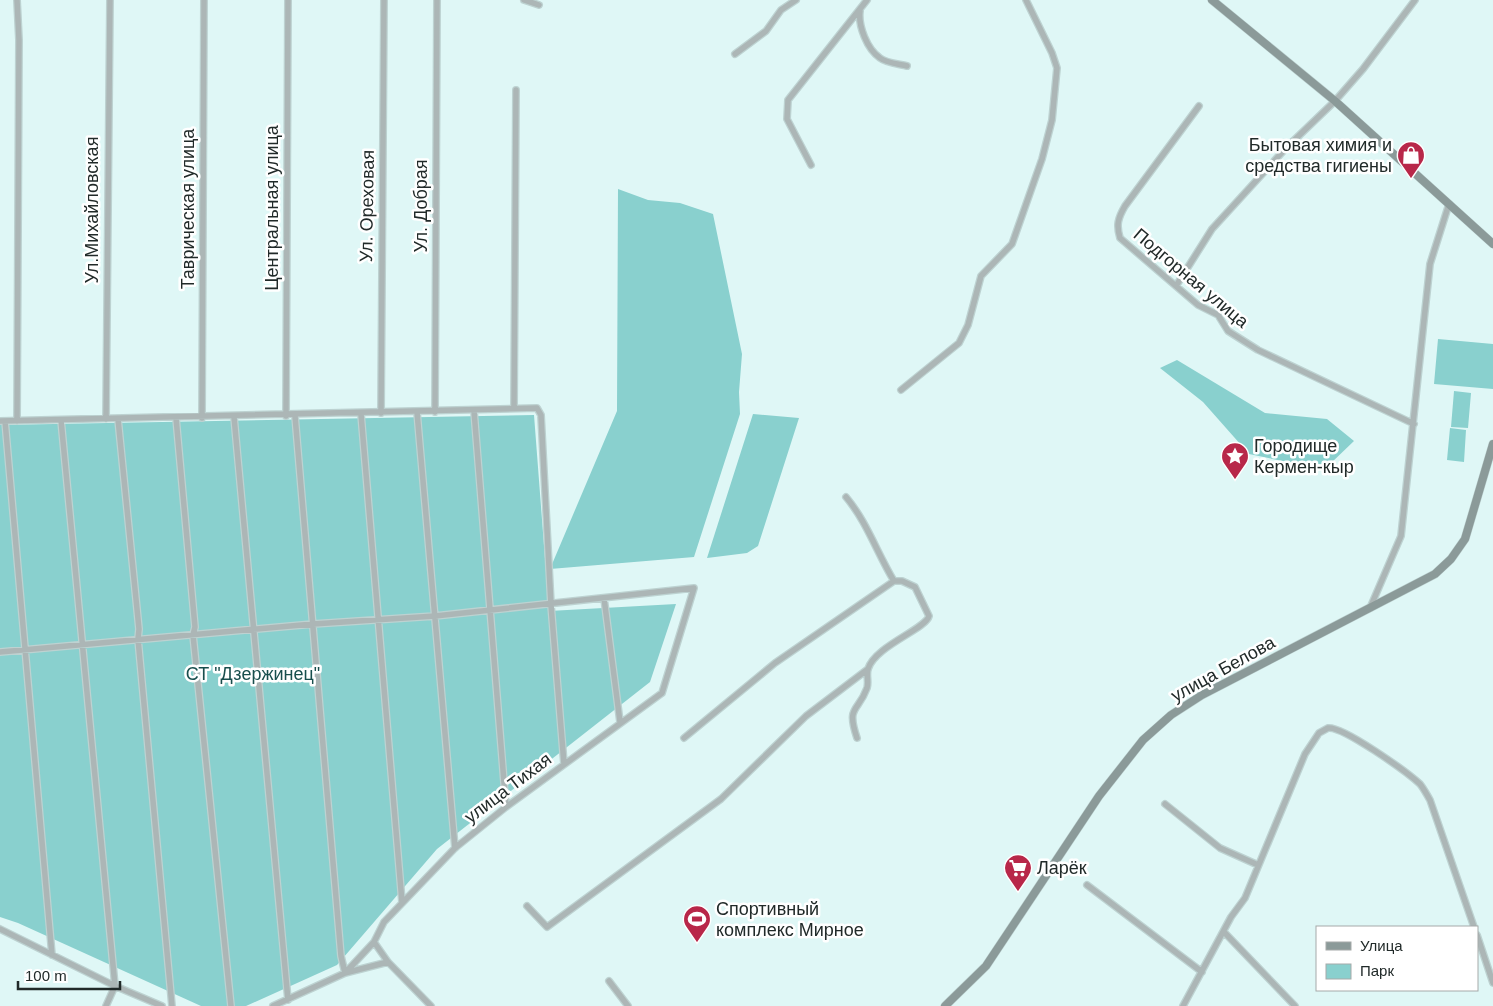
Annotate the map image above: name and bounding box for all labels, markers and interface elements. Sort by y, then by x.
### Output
street label: Центральная улица [262,124,282,291]
street label: Таврическая улица [178,128,198,289]
place label: Бытовая химия и средства гигиены [1245,135,1392,176]
street label: Ул.Михайловская [82,137,102,283]
shop icon: Бытовая химия и средства гигиены [1396,140,1426,179]
street label: Ул. Ореховая [356,150,378,262]
street label: Ул. Добрая [411,159,431,253]
street label: Подгорная улица [1130,224,1253,332]
place label: Городище Кермен-кыр [1254,436,1354,477]
place icon: Городище Кермен-кыр [1220,441,1250,480]
street label: улица Белова [1168,632,1279,706]
park label: СТ "Дзержинец" [186,664,320,684]
street label: улица Тихая [461,749,555,827]
supermarket icon: Ларёк [1003,853,1033,892]
place label: Ларёк [1037,858,1087,878]
place label: Спортивный комплекс Мирное [716,899,864,940]
sports icon: Спортивный комплекс Мирное [682,904,712,943]
legend [1316,926,1478,991]
text: Улица [1360,937,1403,954]
scale bar [18,958,120,990]
text: Парк [1360,962,1394,979]
text: 100 m [25,967,67,984]

